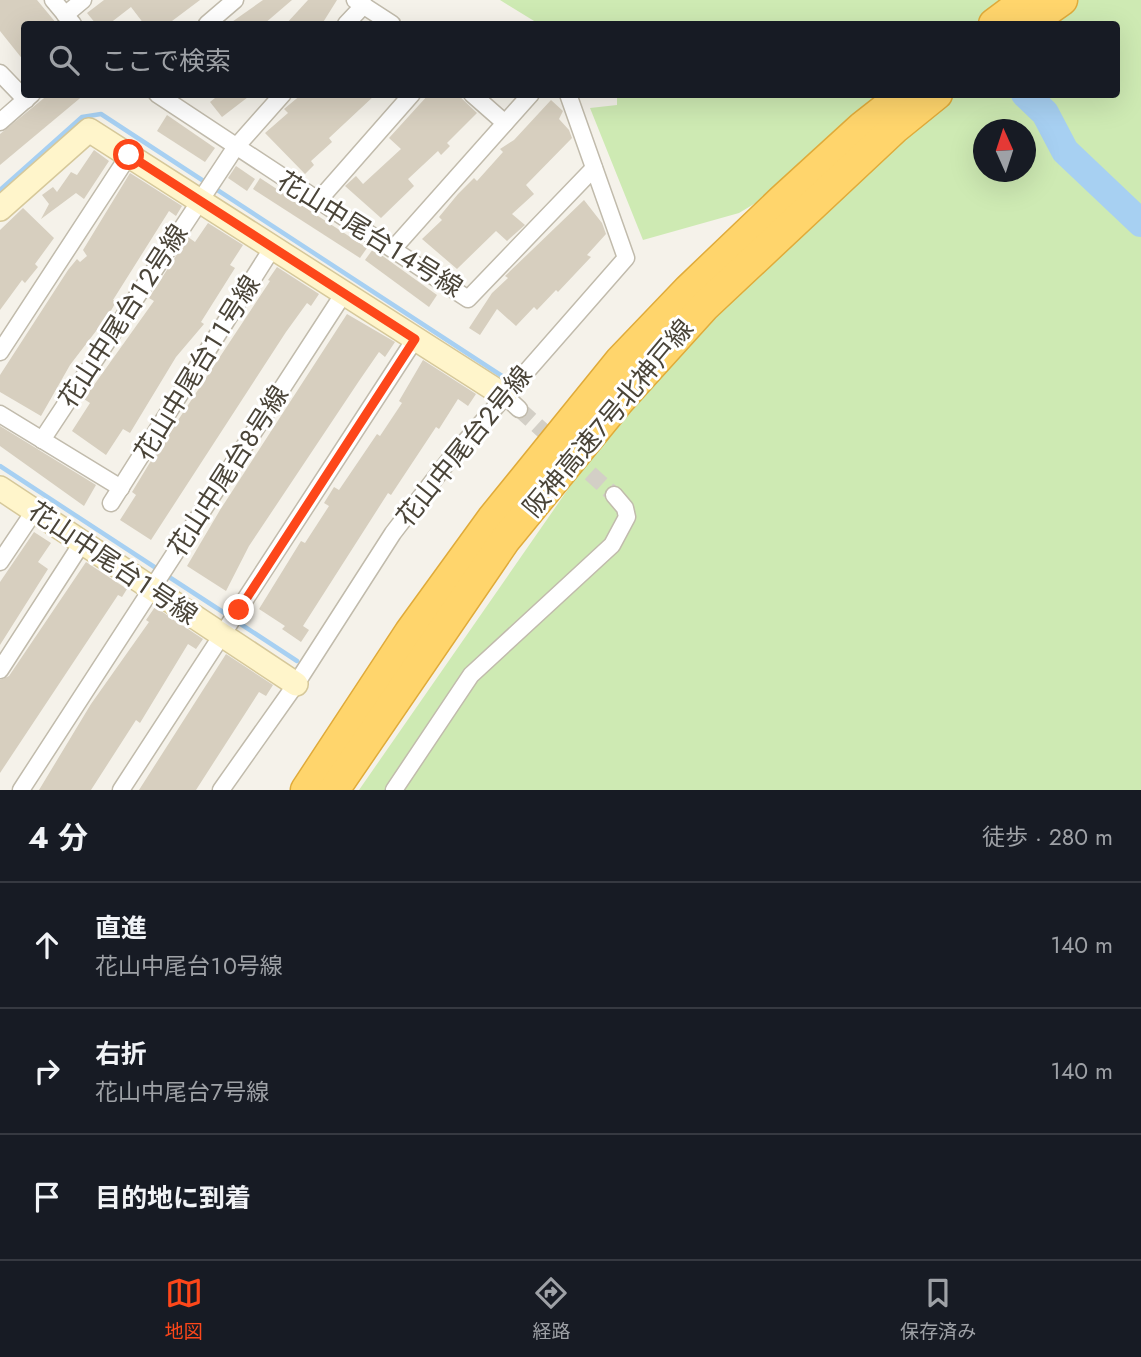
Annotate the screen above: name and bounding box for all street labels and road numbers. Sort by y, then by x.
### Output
street label: 花山中尾台１４号線 [270,162,470,306]
street label: 花山中尾台１２号線 [49,217,197,415]
street label: 花山中尾台１１号線 [125,268,269,468]
street label: 阪神高速7号北神戸線 [514,311,702,525]
street label: 花山中尾台２号線 [387,357,541,535]
street label: 花山中尾台８号線 [158,378,298,564]
street label: 花山中尾台１号線 [21,492,205,634]

